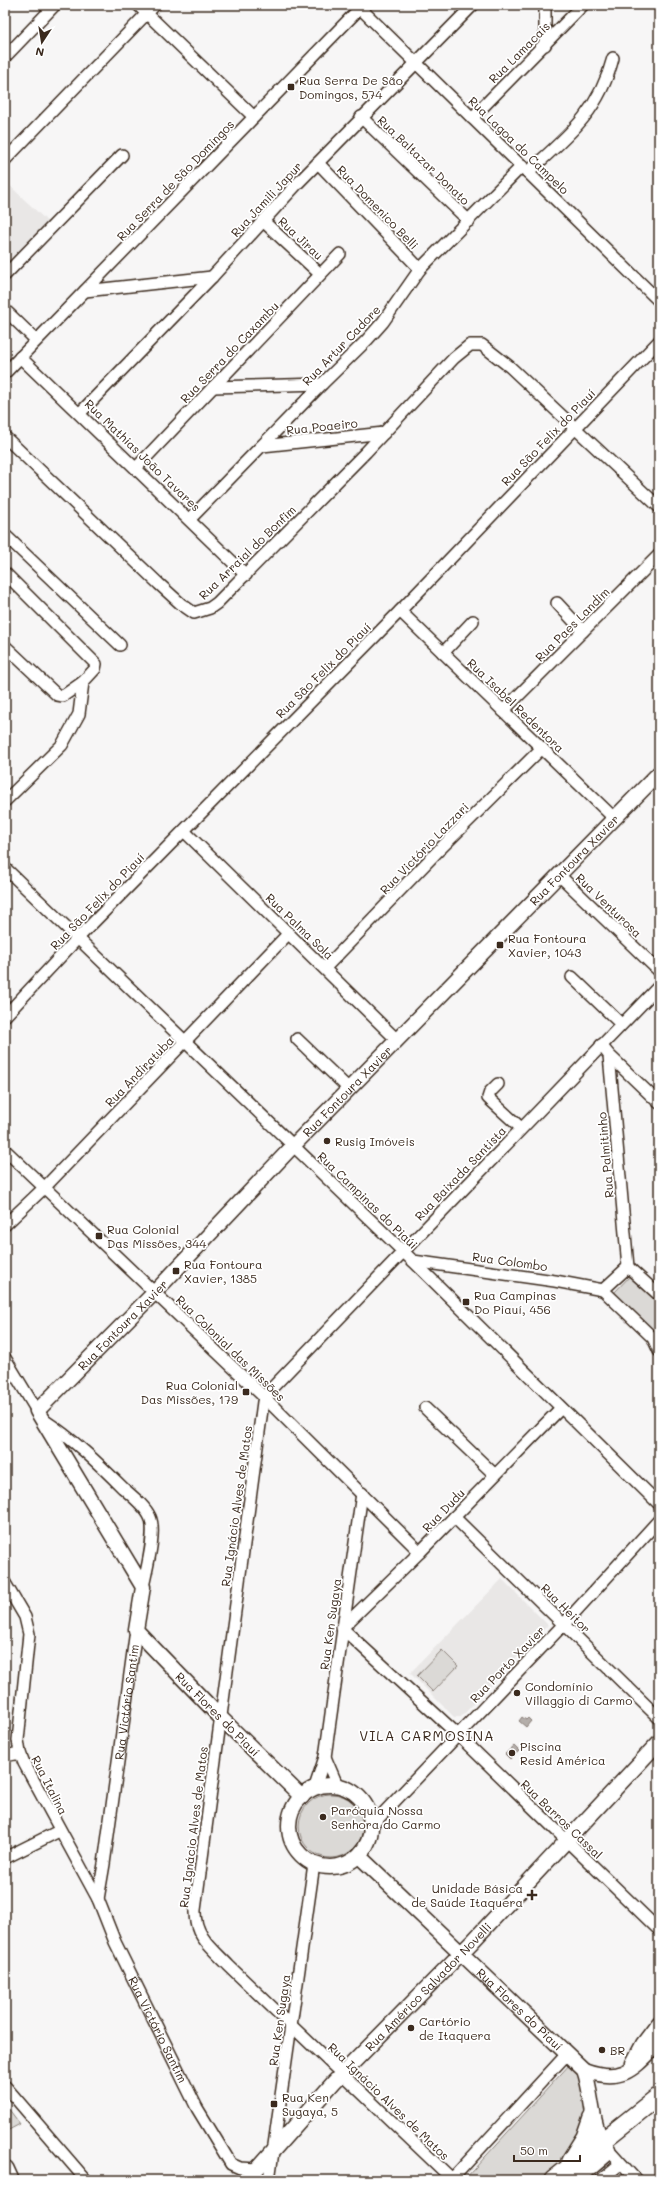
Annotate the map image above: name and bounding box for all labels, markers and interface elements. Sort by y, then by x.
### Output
street label: Rua Lamacais [485,18,553,86]
north arrow [22,22,62,62]
text: N [34,44,45,60]
place label: Rua Serra De São Domingos, 574 [299,72,403,102]
marker: Rua Serra De São Domingos, 574 [286,82,296,92]
street label: Rua Lagoa do Campelo [465,93,573,197]
street label: Rua Baltazar Donato [375,112,473,208]
street label: Rua Serra de São Domingos [113,116,237,244]
street label: Rua Jamili Japur [227,158,305,240]
street label: Rua Domenico Belli [334,162,422,252]
street label: Rua Jirau [275,213,327,263]
street label: Rua Serra do Caxambu [176,298,282,406]
street label: Rua Artur Cadore [298,301,384,389]
street label: Rua São Felix do Piauí [497,385,599,489]
street label: Rua Mathias João Tavares [82,395,204,515]
street label: Rua Poaeiro [285,414,359,438]
street label: Rua Arraial do Bonfim [195,501,299,603]
street label: Rua Paes Landim [531,583,613,665]
street label: Rua São Felix do Piauí [272,619,374,721]
street label: Rua Isabel Redentora [464,655,568,755]
street label: Rua Victório Lazzari [376,799,472,897]
street label: Rua Fontoura Xavier [526,811,622,909]
street label: Rua São Felix do Piauí [46,849,148,953]
street label: Rua Venturosa [573,869,645,941]
street label: Rua Palma Sola [263,889,337,963]
place label: Rua Fontoura Xavier, 1043 [508,930,587,960]
marker: Rua Fontoura Xavier, 1043 [495,940,505,950]
street label: Rua Andiratuba [101,1032,177,1110]
street label: Rua Fontoura Xavier [299,1042,395,1140]
street label: Rua Palmitinho [593,1111,617,1199]
street label: Rua Baixada Santista [411,1122,509,1224]
place label: Rusig Imóveis [335,1133,415,1149]
marker: Rusig Imóveis [322,1136,332,1146]
street label: Rua Campinas do Piaúi [314,1148,422,1252]
place label: Rua Colonial Das Missões, 344 [107,1221,206,1251]
marker: Rua Colonial Das Missões, 344 [94,1231,104,1241]
street label: Rua Colombo [471,1248,549,1274]
place label: Rua Fontoura Xavier, 1385 [184,1256,263,1286]
marker: Rua Fontoura Xavier, 1385 [171,1266,181,1276]
street label: Rua Fontoura Xavier [74,1276,171,1373]
place label: Rua Campinas Do Piauí, 456 [474,1287,556,1317]
street label: Rua Colonial das Missões [173,1292,289,1405]
marker: Rua Campinas Do Piauí, 456 [461,1297,471,1307]
place label: Rua Colonial Das Missões, 179 [141,1377,238,1407]
marker: Rua Colonial Das Missões, 179 [241,1387,251,1397]
street label: Rua Ignácio Alves de Matos [217,1424,255,1588]
street label: Rua Dudu [418,1485,468,1535]
street label: Rua Ken Sugaya [316,1577,344,1671]
street label: Rua Heitor [538,1580,594,1636]
street label: Rua Porto Xavier [466,1622,548,1706]
street label: Rua Victório Santim [110,1643,142,1761]
street label: Rua Flores do Piauí [172,1668,264,1760]
place label: Condomínio Villaggio di Carmo [525,1678,632,1708]
marker: Condomínio Villaggio di Carmo [512,1688,522,1698]
district label: VILA CARMOSINA [359,1726,495,1745]
place label: Piscina Resid América [520,1738,606,1768]
street label: Rua Ignácio Alves de Matos [175,1745,211,1909]
marker: Piscina Resid América [507,1748,517,1758]
street label: Rua Italina [28,1753,72,1817]
street label: Rua Barros Cassal [518,1776,606,1862]
place label: Paróquia Nossa Senhora do Carmo [331,1802,440,1832]
marker: Paróquia Nossa Senhora do Carmo [318,1812,328,1822]
place label: Unidade Básica de Saúde Itaquera [411,1880,523,1910]
marker: Unidade Básica de Saúde Itaquera [526,1889,538,1901]
street label: Rua Américo Salvador Novelli [361,1919,494,2054]
street label: Rua Flores do Piauí [473,1964,567,2054]
street label: Rua Ken Sugaya [265,1973,293,2067]
street label: Rua Victório Santim [125,1974,191,2085]
place label: Cartório de Itaquera [419,2013,491,2043]
marker: Cartório de Itaquera [406,2023,416,2033]
street label: Rua Ignácio Alves de Matos [325,2039,453,2163]
place label: BR [610,2042,625,2058]
marker: BR [597,2045,607,2055]
place label: Rua Ken Sugaya, 5 [282,2089,338,2119]
marker: Rua Ken Sugaya, 5 [269,2099,279,2109]
scale bar [514,2137,580,2163]
text: 50 m [520,2142,548,2158]

